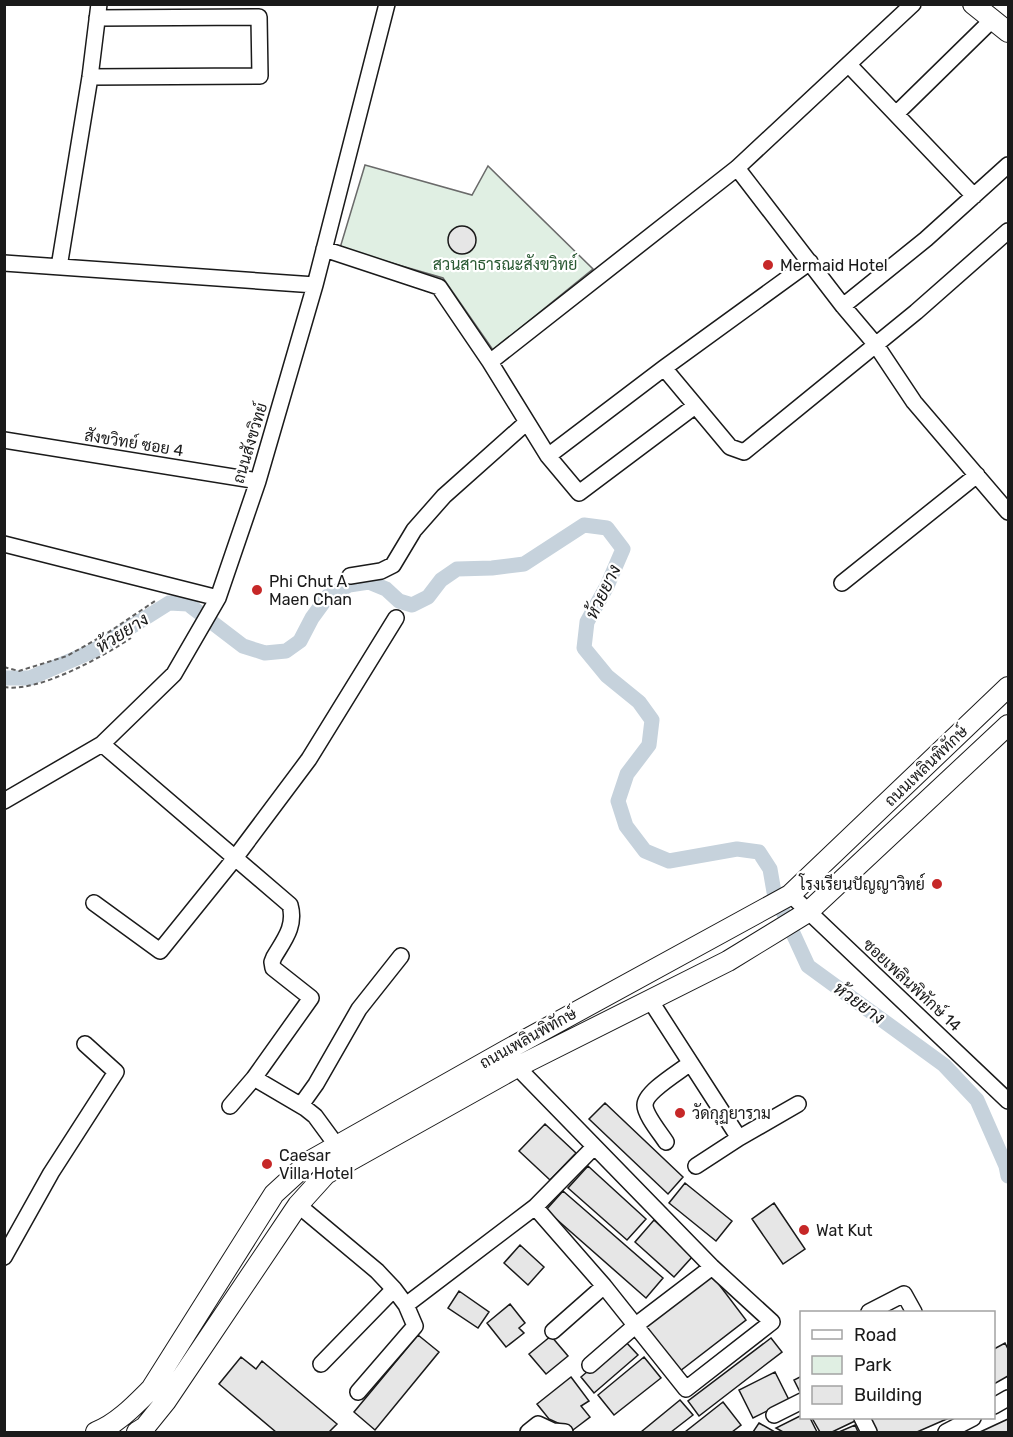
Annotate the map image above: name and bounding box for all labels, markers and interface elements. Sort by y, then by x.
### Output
park label: สวนสาธารณะสังขวิทย์ [433,252,577,274]
place label: Mermaid Hotel [780,256,888,275]
marker: Mermaid Hotel [761,258,775,272]
street label: ถนนสังขวิทย์ [226,399,271,486]
street label: สังขวิทย์ ซอย 4 [83,423,185,460]
water label: ห้วยยาง [579,561,626,623]
place label: Phi Chut A Maen Chan [269,572,352,609]
marker: Phi Chut A Maen Chan [250,583,264,597]
water label: ห้วยยาง [91,607,152,658]
street label: ถนนเพลินพิทักษ์ [879,719,971,810]
place label: โรงเรียนปัญญาวิทย์ [798,872,925,894]
marker: โรงเรียนปัญญาวิทย์ [930,877,944,891]
street label: ซอยเพลินพิทักษ์ 14 [859,933,967,1035]
water label: ห้วยยาง [829,976,890,1029]
street label: ถนนเพลินพิทักษ์ [475,1001,580,1072]
place label: วัดกุฏยาราม [692,1103,771,1125]
marker: วัดกุฏยาราม [673,1106,687,1120]
place label: Caesar Villa Hotel [279,1146,353,1183]
marker: Caesar Villa Hotel [260,1157,274,1171]
place label: Wat Kut [816,1221,873,1240]
marker: Wat Kut [797,1223,811,1237]
legend [800,1311,995,1419]
text: Road [854,1324,897,1346]
text: Park [854,1354,892,1376]
text: Building [854,1384,922,1406]

